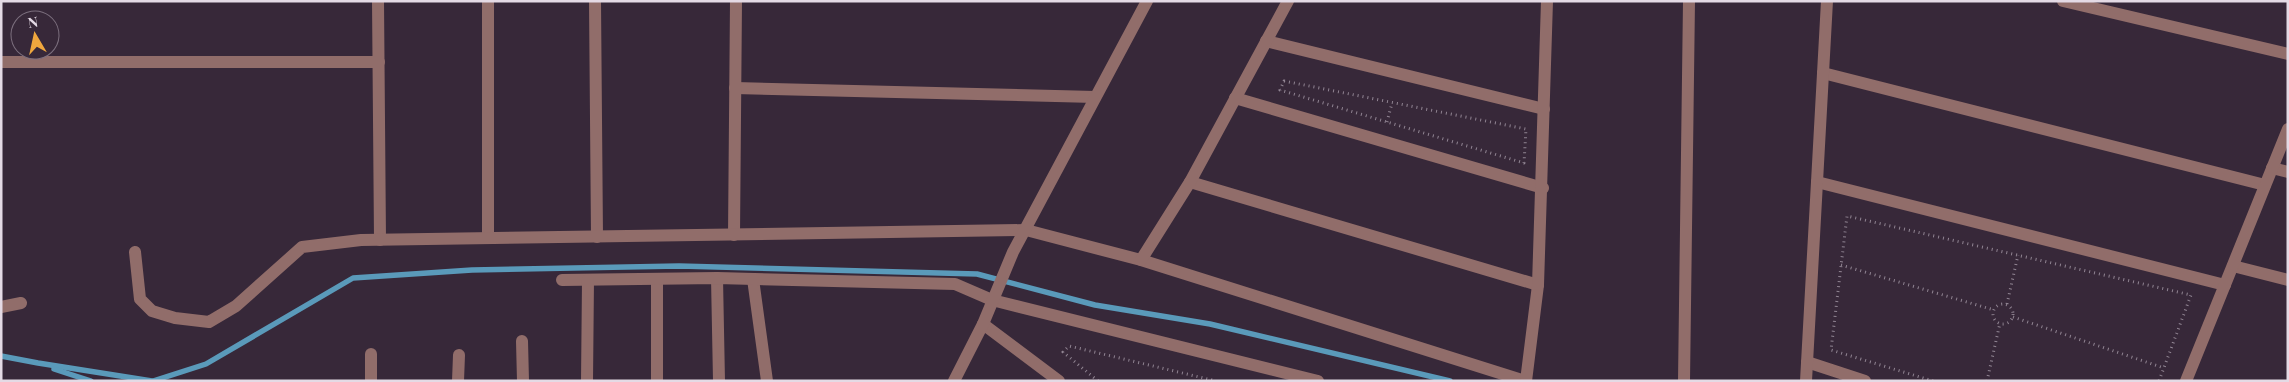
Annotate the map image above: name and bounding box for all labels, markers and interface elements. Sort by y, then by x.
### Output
north arrow [10,10,60,60]
text: N [26,11,39,32]

